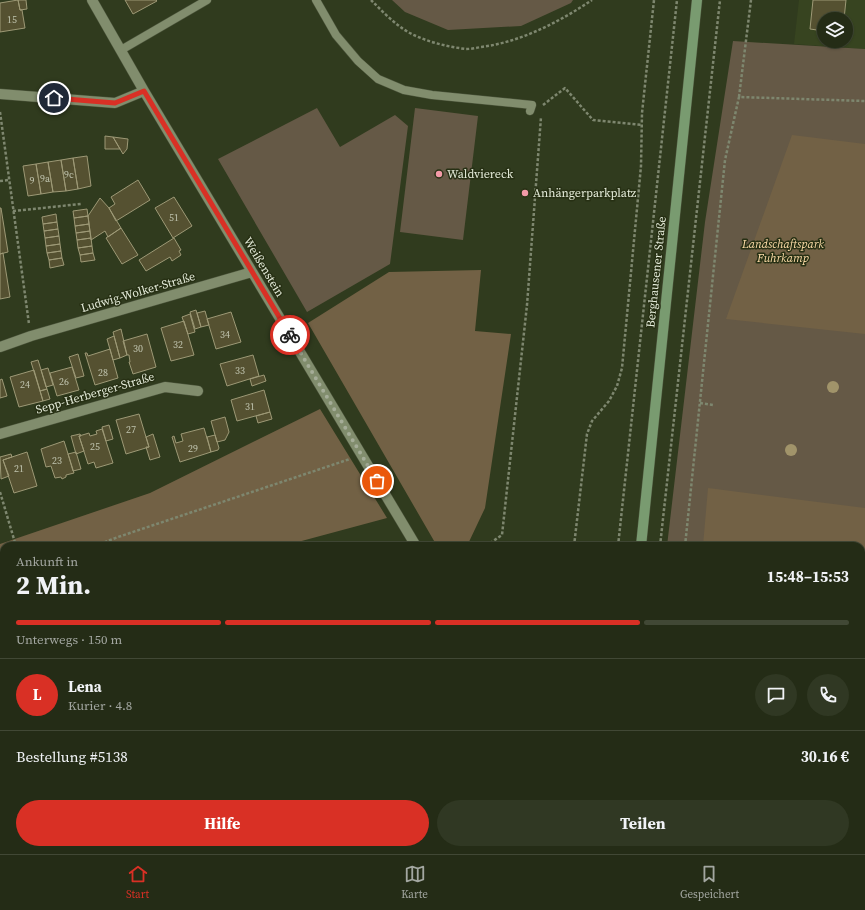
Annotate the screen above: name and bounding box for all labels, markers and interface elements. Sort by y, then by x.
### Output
map controls [817,12,853,48]
button: layers [817,12,853,48]
house number: 15 [7,13,17,26]
pin [37,81,71,115]
icon: home [43,87,65,109]
place label: Waldviereck [447,166,514,182]
house number: 9c [64,168,74,181]
marker: Waldviereck [434,169,444,179]
house number: 9a [40,172,51,185]
house number: 9 [30,174,35,187]
place label: Anhängerparkplatz [533,185,637,201]
marker: Anhängerparkplatz [520,188,530,198]
house number: 51 [169,211,179,224]
street label: Berghausener Straße [642,216,670,328]
street label: Weißenstein [240,234,288,300]
park label: Landschaftspark Fuhrkamp [741,236,824,266]
street label: Ludwig-Wolker-Straße [79,268,197,316]
courier [270,315,310,355]
icon: bike [279,324,301,346]
house number: 34 [220,328,230,341]
house number: 32 [173,338,183,351]
house number: 30 [133,342,143,355]
house number: 33 [235,364,245,377]
house number: 28 [98,366,108,379]
street label: Sepp-Herberger-Straße [34,368,156,418]
house number: 26 [59,375,69,388]
house number: 24 [20,378,30,391]
house number: 31 [245,400,255,413]
house number: 27 [126,423,136,436]
house number: 25 [90,440,100,453]
house number: 29 [188,442,198,455]
house number: 23 [52,454,62,467]
house number: 21 [14,462,24,475]
pin [360,464,394,498]
icon: bag [366,470,388,492]
text: Ankunft in [16,553,78,570]
text: 15:48–15:53 [767,566,849,587]
text: 2 Min. [16,567,91,603]
text: Unterwegs · 150 m [16,631,122,648]
button: chat [755,674,797,716]
button: phone [807,674,849,716]
text: Lena [68,676,102,697]
text: L [33,684,41,705]
text: Kurier · 4.8 [68,697,132,714]
text: Bestellung #5138 [16,746,128,767]
text: 30.16 € [801,746,849,767]
button: Hilfe [16,800,429,846]
button: Teilen [437,800,849,846]
tab: Start [126,863,149,902]
tab: Karte [401,863,428,902]
tab: Gespeichert [680,863,739,902]

